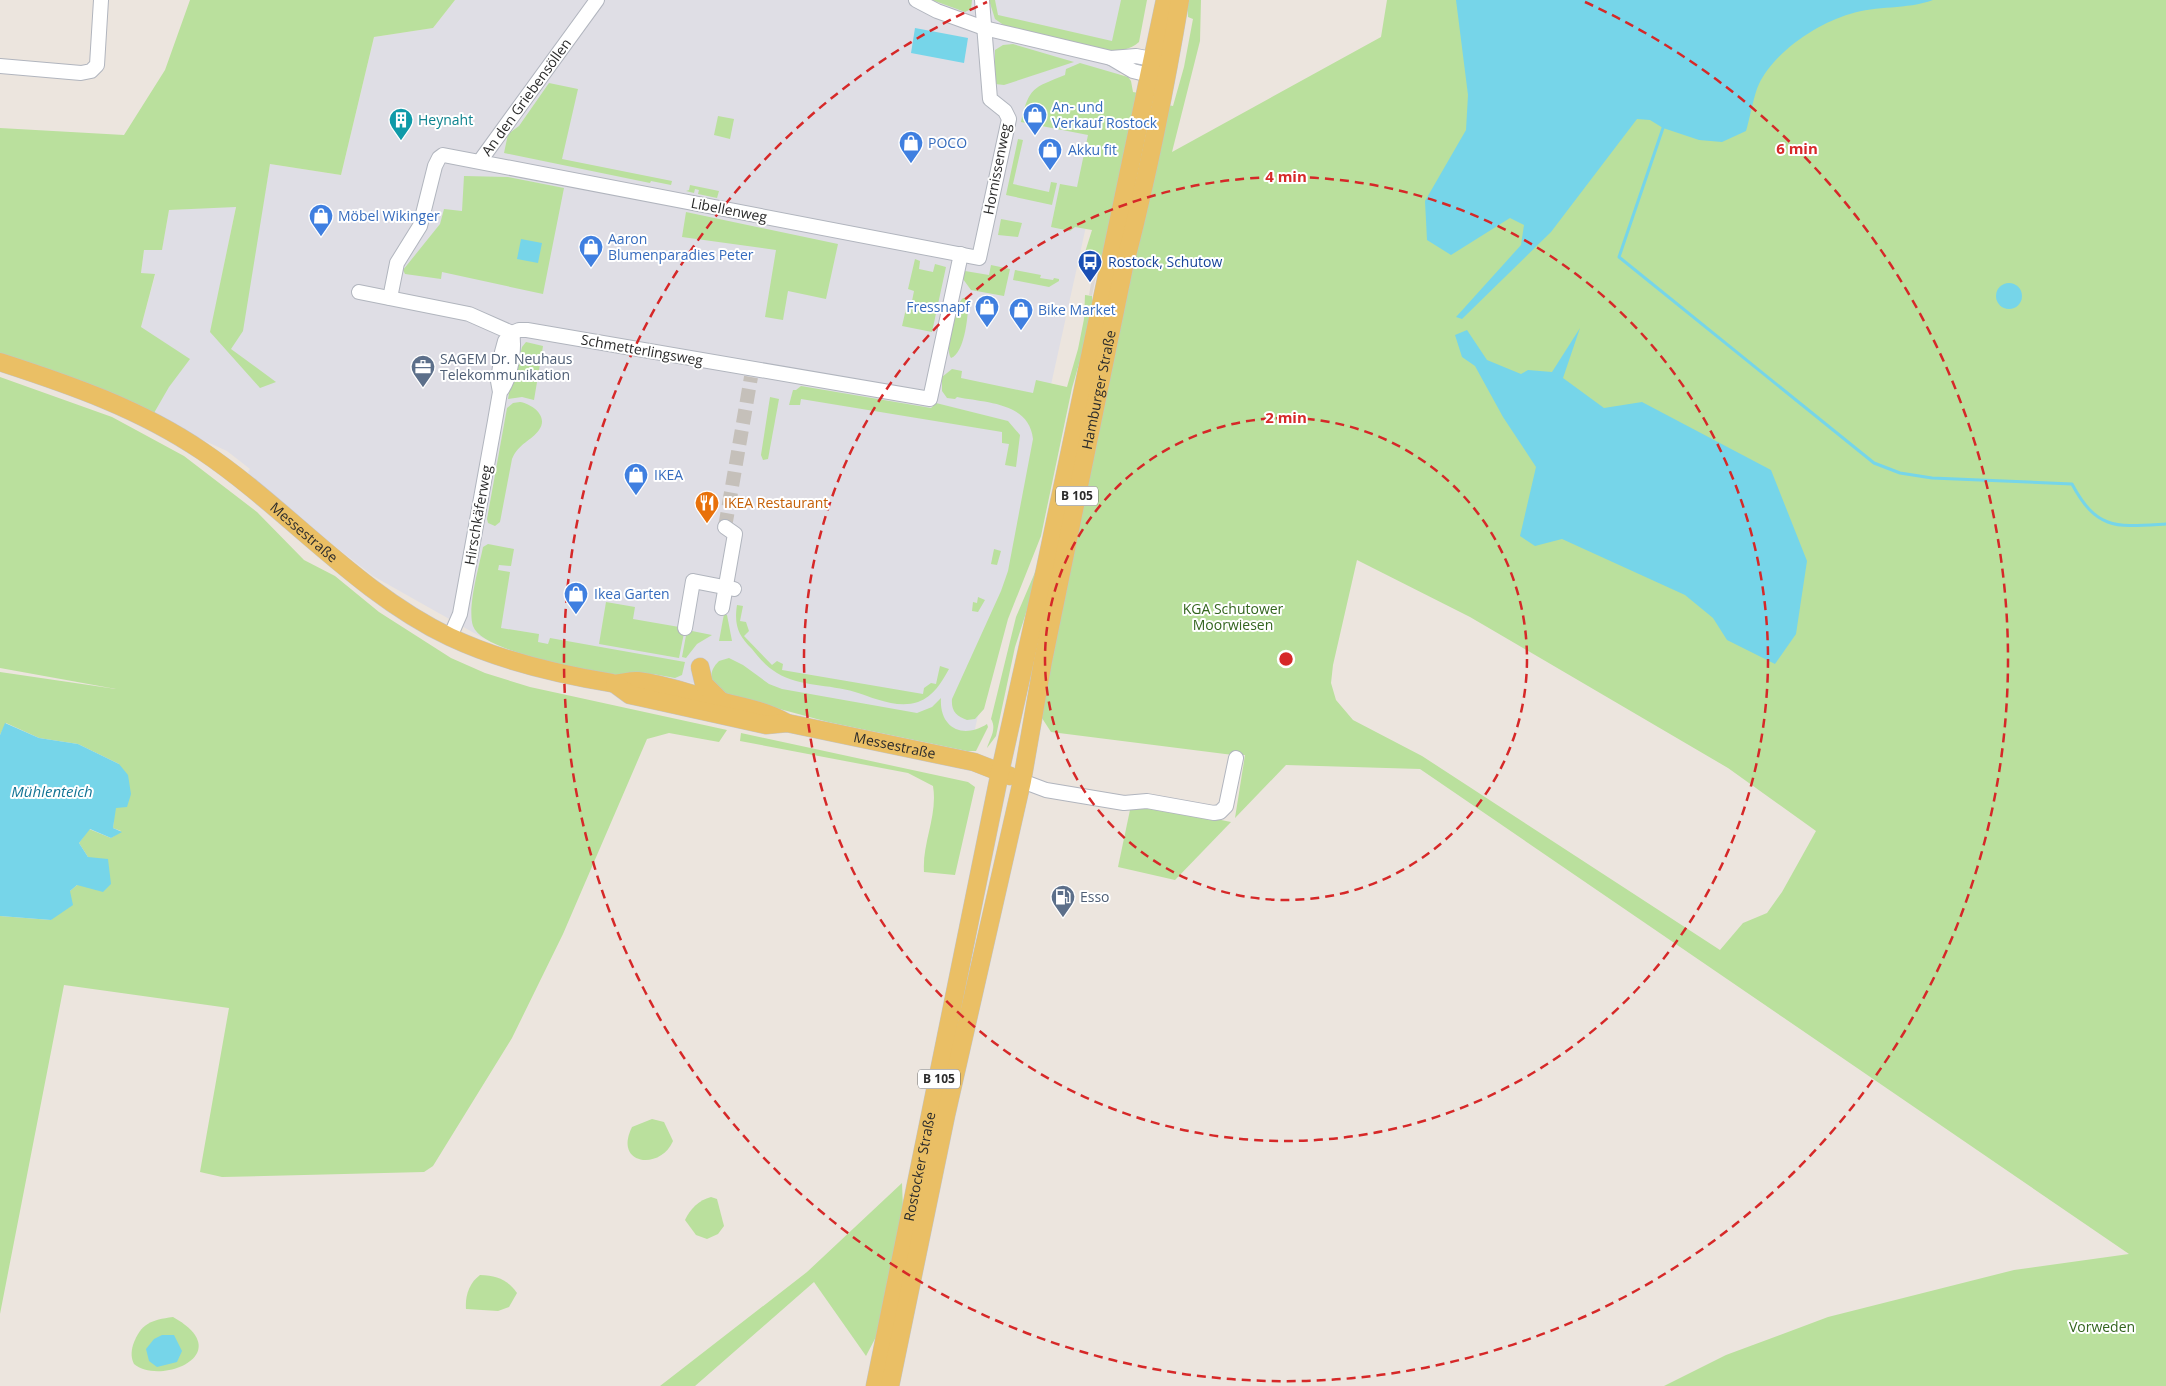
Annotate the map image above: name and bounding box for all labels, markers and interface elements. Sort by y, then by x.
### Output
street label: An den Griebensöllen [477,34,575,159]
place label: An- und Verkauf Rostock [1052,97,1158,132]
shop icon: An- und Verkauf Rostock [1022,102,1048,136]
building icon: Heynaht [388,107,414,141]
place label: Heynaht [418,110,473,129]
street label: Hornissenweg [978,121,1015,216]
shop icon: POCO [898,130,924,164]
place label: POCO [928,133,967,152]
shop icon: Akku fit [1037,137,1063,171]
text: 6 min [1776,138,1818,158]
place label: Akku fit [1068,140,1117,159]
text: 4 min [1265,166,1307,186]
street label: Libellenweg [689,193,769,226]
shop icon: Möbel Wikinger [308,203,334,237]
place label: Möbel Wikinger [338,206,440,225]
place label: Aaron Blumenparadies Peter [608,229,754,264]
shop icon: Aaron Blumenparadies Peter [578,234,604,268]
bus stop icon: Rostock, Schutow [1077,249,1103,283]
place label: Rostock, Schutow [1108,252,1222,271]
shop icon: Fressnapf [974,294,1000,328]
place label: Fressnapf [906,297,971,316]
shop icon: Bike Market [1008,297,1034,331]
place label: Bike Market [1038,300,1116,319]
street label: Hamburger Straße [1077,328,1120,451]
street label: Schmetterlingsweg [580,329,705,370]
place label: SAGEM Dr. Neuhaus Telekommunikation [440,349,573,384]
office icon: SAGEM Dr. Neuhaus Telekommunikation [410,354,436,388]
text: 2 min [1265,407,1307,427]
shop icon: IKEA [623,462,649,496]
street label: Hirschkäferweg [459,463,496,566]
place label: IKEA [654,465,683,484]
road number: B 105 [1056,486,1098,506]
restaurant icon: IKEA Restaurant [694,490,720,524]
place label: IKEA Restaurant [724,493,828,512]
street label: Messestraße [266,498,342,567]
shop icon: Ikea Garten [563,581,589,615]
place label: Ikea Garten [594,584,670,603]
park label: KGA Schutower Moorwiesen [1183,599,1284,634]
centre of rings [1277,650,1295,668]
street label: Messestraße [852,727,938,763]
water label: Mühlenteich [11,781,93,801]
fuel station icon: Esso [1050,884,1076,918]
place label: Esso [1080,887,1110,906]
road number: B 105 [918,1070,960,1088]
street label: Rostocker Straße [899,1110,940,1223]
park label: Vorweden [2069,1317,2135,1336]

